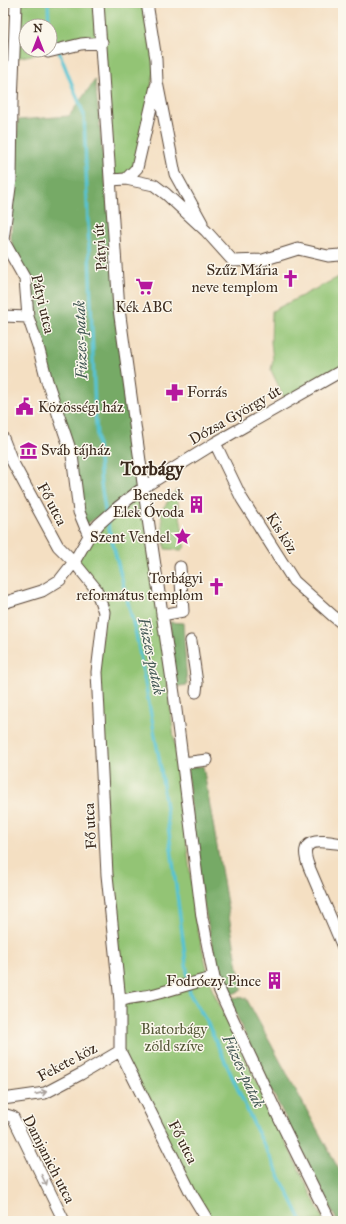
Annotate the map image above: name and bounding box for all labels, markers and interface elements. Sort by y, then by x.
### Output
north arrow [18,18,58,58]
text: N [33,22,43,35]
street label: Pátyi út [89,222,111,271]
place label: Szűz Mária neve templom [191,261,279,296]
church icon: Szűz Mária neve templom [281,269,301,289]
street label: Pátyi utca [27,273,59,336]
supermarket icon: Kék ABC [134,276,154,296]
place label: Kék ABC [115,298,173,316]
water label: Füzes-patak [70,300,92,381]
street label: Dózsa György út [186,381,285,449]
pharmacy icon: Forrás [164,382,184,402]
place label: Forrás [187,383,227,401]
public building icon: Közösségi ház [15,397,35,417]
place label: Közösségi ház [38,398,124,416]
museum icon: Sváb tájház [18,440,38,460]
place label: Sváb tájház [41,441,110,459]
district label: Torbágy [119,457,185,481]
street label: Fő utca [33,479,71,529]
place label: Benedek Elek Óvoda [113,486,185,521]
building icon: Benedek Elek Óvoda [187,494,207,514]
street label: Kis köz [262,509,302,557]
place icon: Szent Vendel [173,527,193,547]
place label: Szent Vendel [90,528,171,546]
place label: Torbágyi református templom [76,569,203,604]
church icon: Torbágyi református templom [206,577,226,597]
water label: Füzes-patak [133,615,169,697]
street label: Fő utca [80,802,100,850]
building icon: Fodróczy Pince [264,971,284,991]
place label: Fodróczy Pince [166,972,261,990]
park label: Biatorbágy zöld szíve [141,1020,208,1055]
water label: Füzes-patak [217,1031,269,1111]
street label: Fekete köz [34,1039,100,1085]
one-way arrow [35,1088,48,1096]
street label: Damjanich utca [19,1112,79,1207]
street label: Fő utca [164,1117,202,1167]
one-way arrow [41,1174,48,1186]

